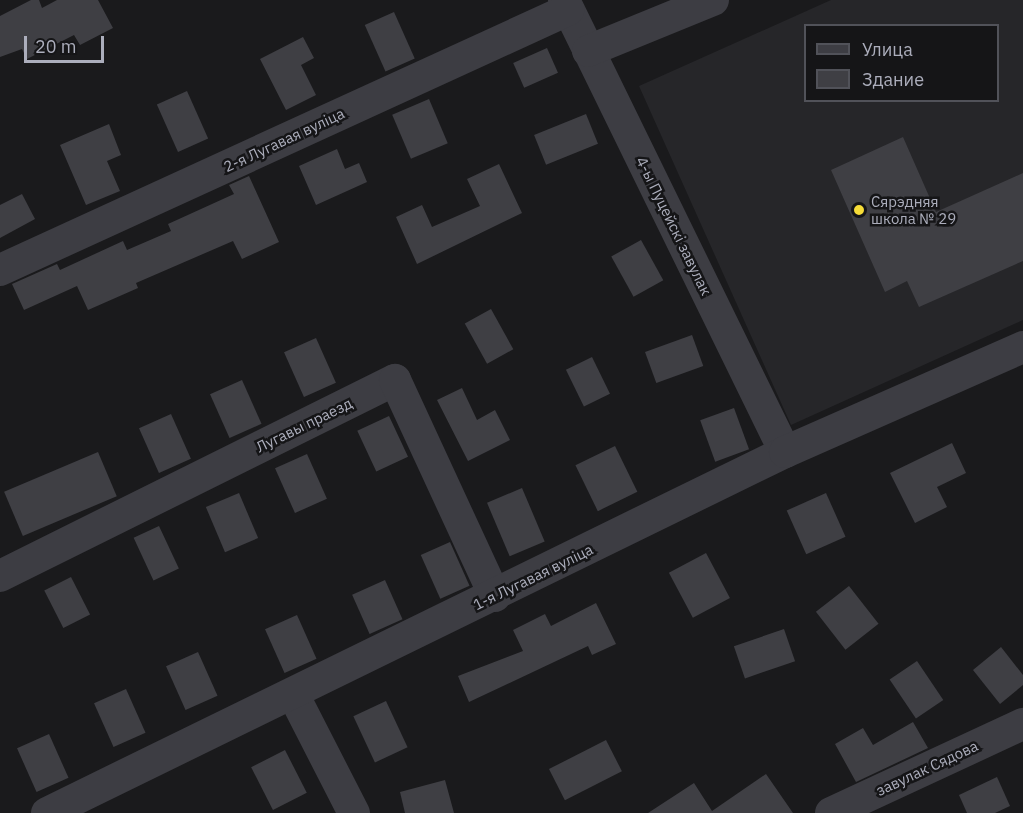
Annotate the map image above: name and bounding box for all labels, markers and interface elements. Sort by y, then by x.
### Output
scale bar [27,24,106,62]
legend [804,24,999,102]
text: 20 m [35,35,77,58]
text: Улица [862,38,913,61]
text: Здание [862,68,924,91]
street label: 2-я Лугавая вуліца [221,104,347,176]
street label: 4-ы Пуцейскі завулак [633,154,715,298]
place label: Сярэдняя школа № 29 [871,192,956,227]
marker: Сярэдняя школа № 29 [852,203,866,217]
street label: Лугавы праезд [253,394,355,456]
street label: 1-я Лугавая вуліца [470,540,596,614]
street label: завулак Сядова [873,737,981,799]

